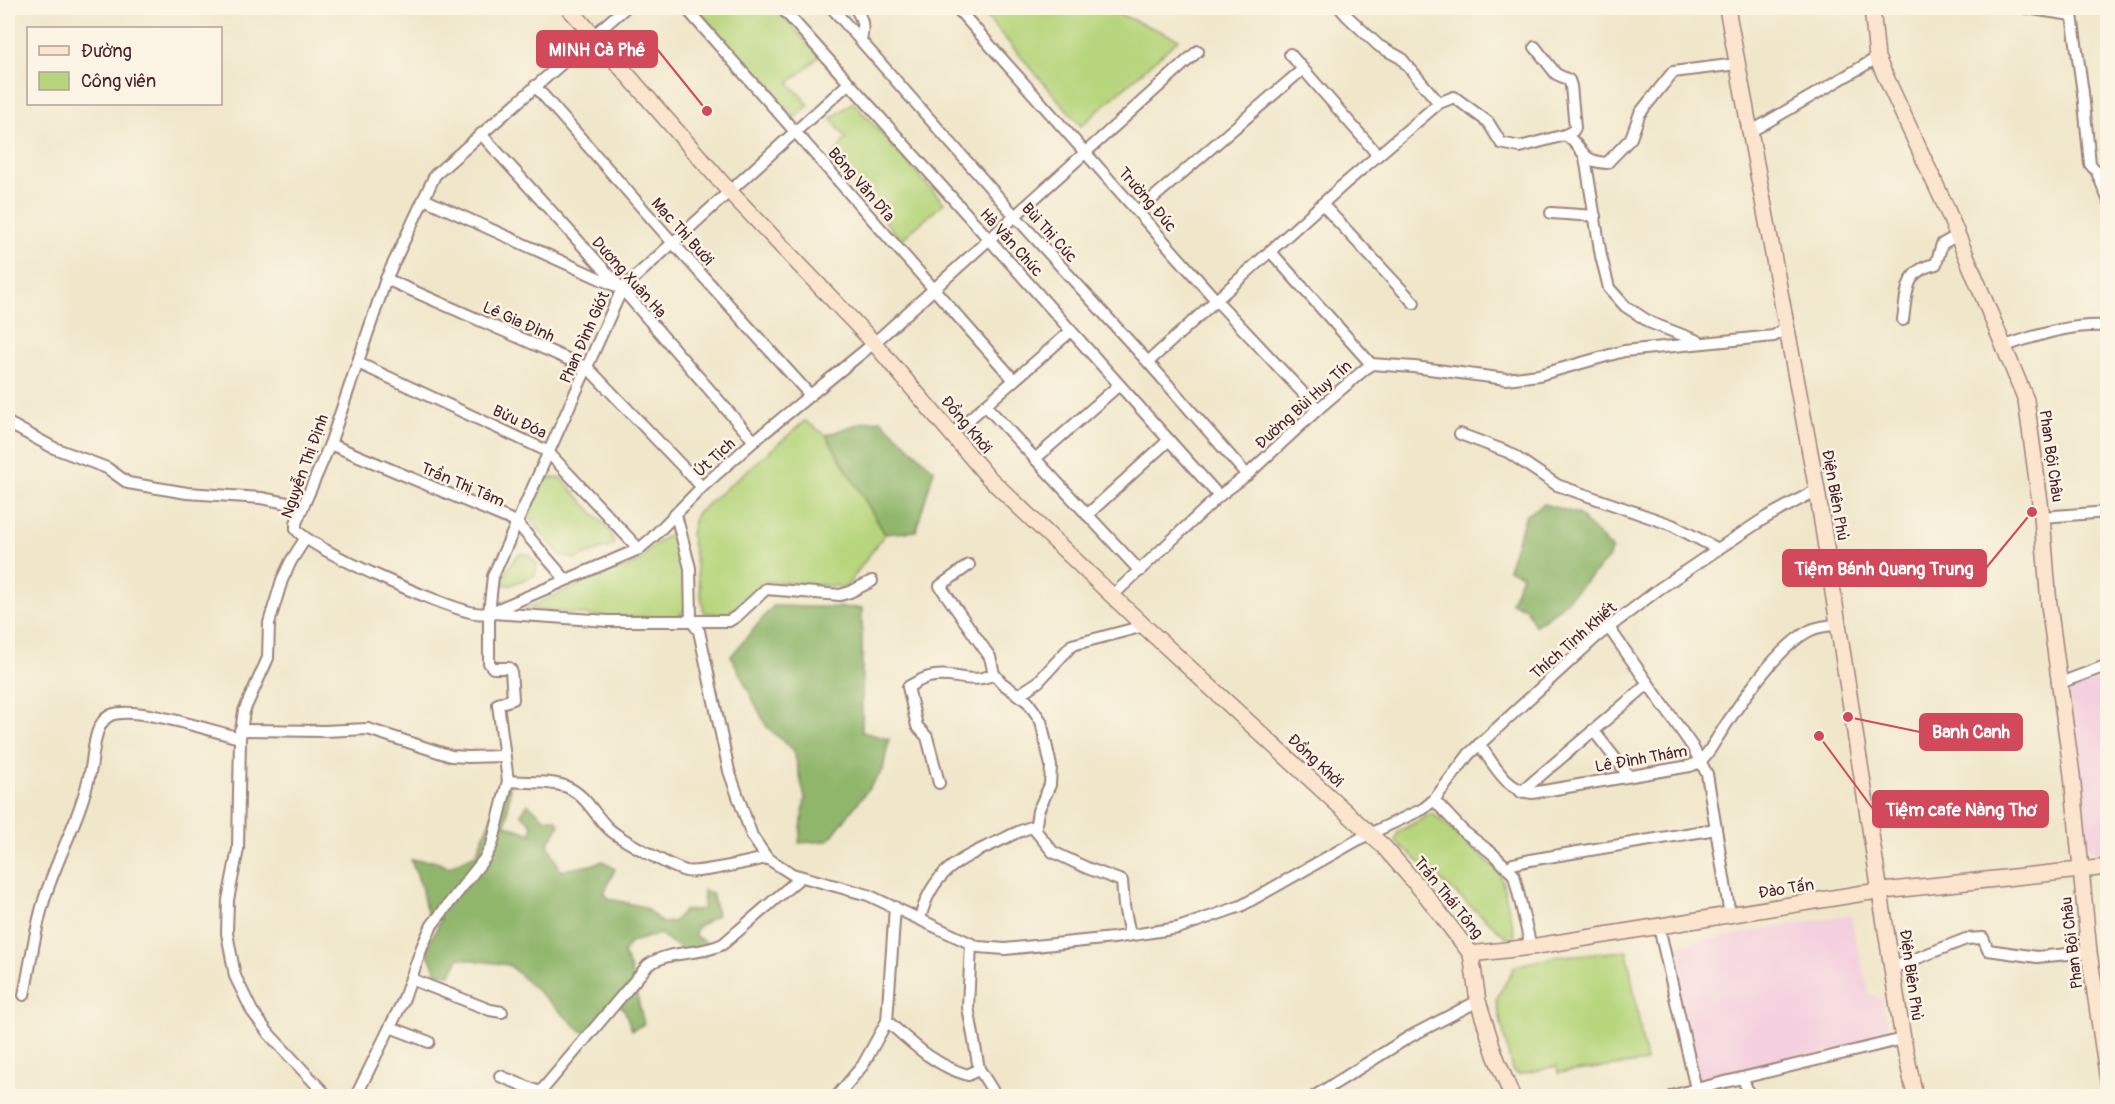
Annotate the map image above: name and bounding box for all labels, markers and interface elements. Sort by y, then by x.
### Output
legend [27,27,222,105]
callout: MINH Cà Phê [537,31,657,67]
text: MINH Cà Phê [549,39,646,62]
text: Đường [81,40,132,63]
text: Công viên [81,70,156,93]
street label: Bông Văn Dĩa [824,143,899,226]
street label: Trường Đúc [1114,163,1181,236]
street label: Mạc Thị Bưởi [647,194,718,270]
street label: Bùi Thị Cúc [1017,199,1081,267]
street label: Hà Văn Chúc [975,204,1047,281]
street label: Dương Xuân Hạ [587,233,671,323]
street label: Phan Đình Giót [556,288,614,387]
street label: Lê Gia Đỉnh [480,297,558,347]
street label: Đường Bùi Huy Tín [1251,356,1356,453]
street label: Đồng Khởi [936,392,996,458]
street label: Bửu Đóa [489,401,550,443]
street label: Phan Bội Châu [2035,409,2067,504]
street label: Nguyễn Thị Định [277,411,333,521]
street label: Út Tịch [690,434,740,482]
street label: Điện Biên Phủ [1817,448,1853,542]
street label: Trần Thị Tâm [418,457,508,512]
callout: Tiệm Bánh Quang Trung [1783,550,1986,586]
text: Tiệm Bánh Quang Trung [1794,558,1974,581]
street label: Thích Tịnh Khiết [1526,597,1621,684]
callout: Banh Canh [1920,714,2022,750]
text: Banh Canh [1932,721,2011,744]
street label: Đồng Khởi [1283,730,1348,792]
street label: Lê Đình Thám [1593,741,1689,777]
callout: Tiệm cafe Nàng Thơ [1873,791,2048,827]
text: Tiệm cafe Nàng Thơ [1884,799,2038,822]
street label: Trần Thái Tông [1409,852,1488,943]
street label: Đào Tấn [1757,875,1816,903]
street label: Phan Bội Châu [2056,896,2088,990]
street label: Điện Biên Phủ [1895,928,1927,1022]

